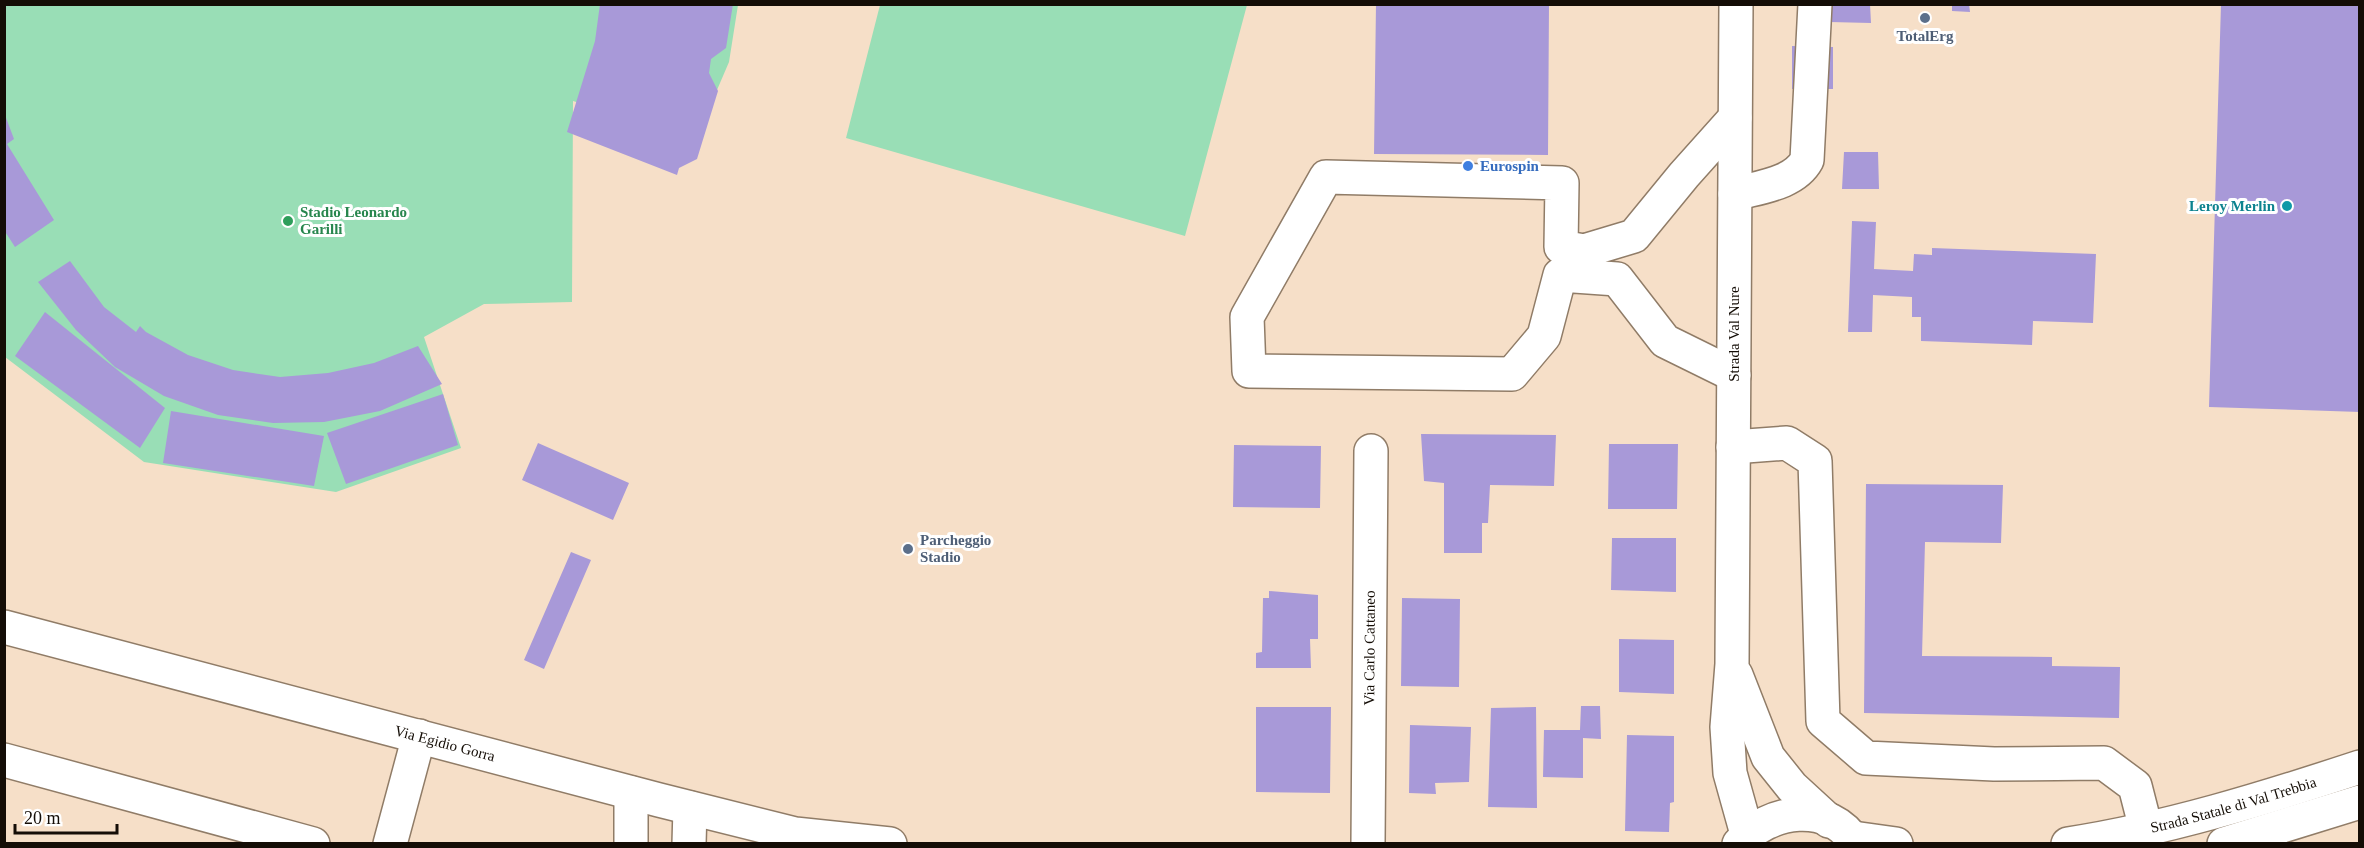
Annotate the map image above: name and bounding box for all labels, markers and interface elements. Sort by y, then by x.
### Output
marker: TotalErg [1918,11,1932,25]
place label: TotalErg [1897,28,1954,44]
place label: Eurospin [1480,158,1540,174]
marker: Eurospin [1461,159,1475,173]
place label: Leroy Merlin [2189,198,2276,214]
marker: Leroy Merlin [2280,199,2294,213]
place label: Stadio Leonardo Garilli [300,204,407,237]
marker: Stadio Leonardo Garilli [281,214,295,228]
street label: Strada Val Nure [1726,286,1742,382]
place label: Parcheggio Stadio [920,532,991,565]
marker: Parcheggio Stadio [901,542,915,556]
street label: Via Carlo Cattaneo [1361,590,1378,706]
street label: Via Egidio Gorra [393,723,497,764]
street label: Strada Statale di Val Trebbia [2149,774,2319,836]
scale bar [15,797,117,835]
text: 20 m [24,808,61,828]

